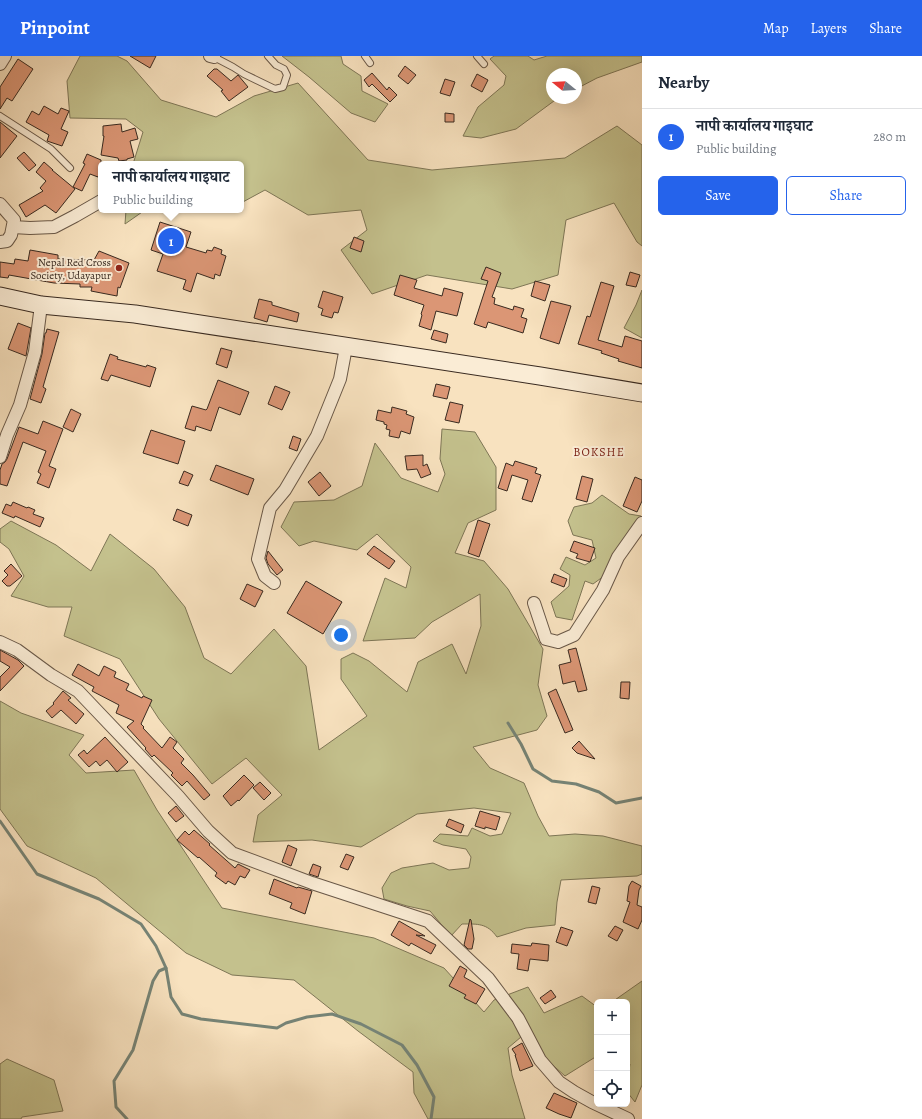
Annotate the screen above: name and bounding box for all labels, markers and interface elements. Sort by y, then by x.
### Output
text: Pinpoint [20,15,90,41]
text: Map [763,19,789,38]
text: Layers [811,19,847,38]
text: Share [869,19,902,38]
north arrow [546,68,582,104]
text: Nearby [658,71,709,94]
text: नापी कार्यालय गाइघाट [696,116,813,136]
text: 1 [669,128,673,145]
text: 280 m [873,128,906,145]
text: Public building [696,140,776,157]
popup [98,161,244,213]
text: नापी कार्यालय गाइघाट [113,167,229,187]
button: Save [658,176,778,215]
button: Share [786,176,906,215]
text: Public building [113,191,193,208]
pin: 1 [158,226,184,256]
place label: Nepal Red Cross Society, Udayapur [30,255,111,283]
marker: Nepal Red Cross Society, Udayapur [114,263,124,273]
district label: BOKSHE [573,444,625,460]
your location [331,625,351,645]
map controls [594,999,630,1107]
button: + [594,999,630,1035]
button: − [594,1035,630,1071]
button: locate [594,1071,630,1107]

